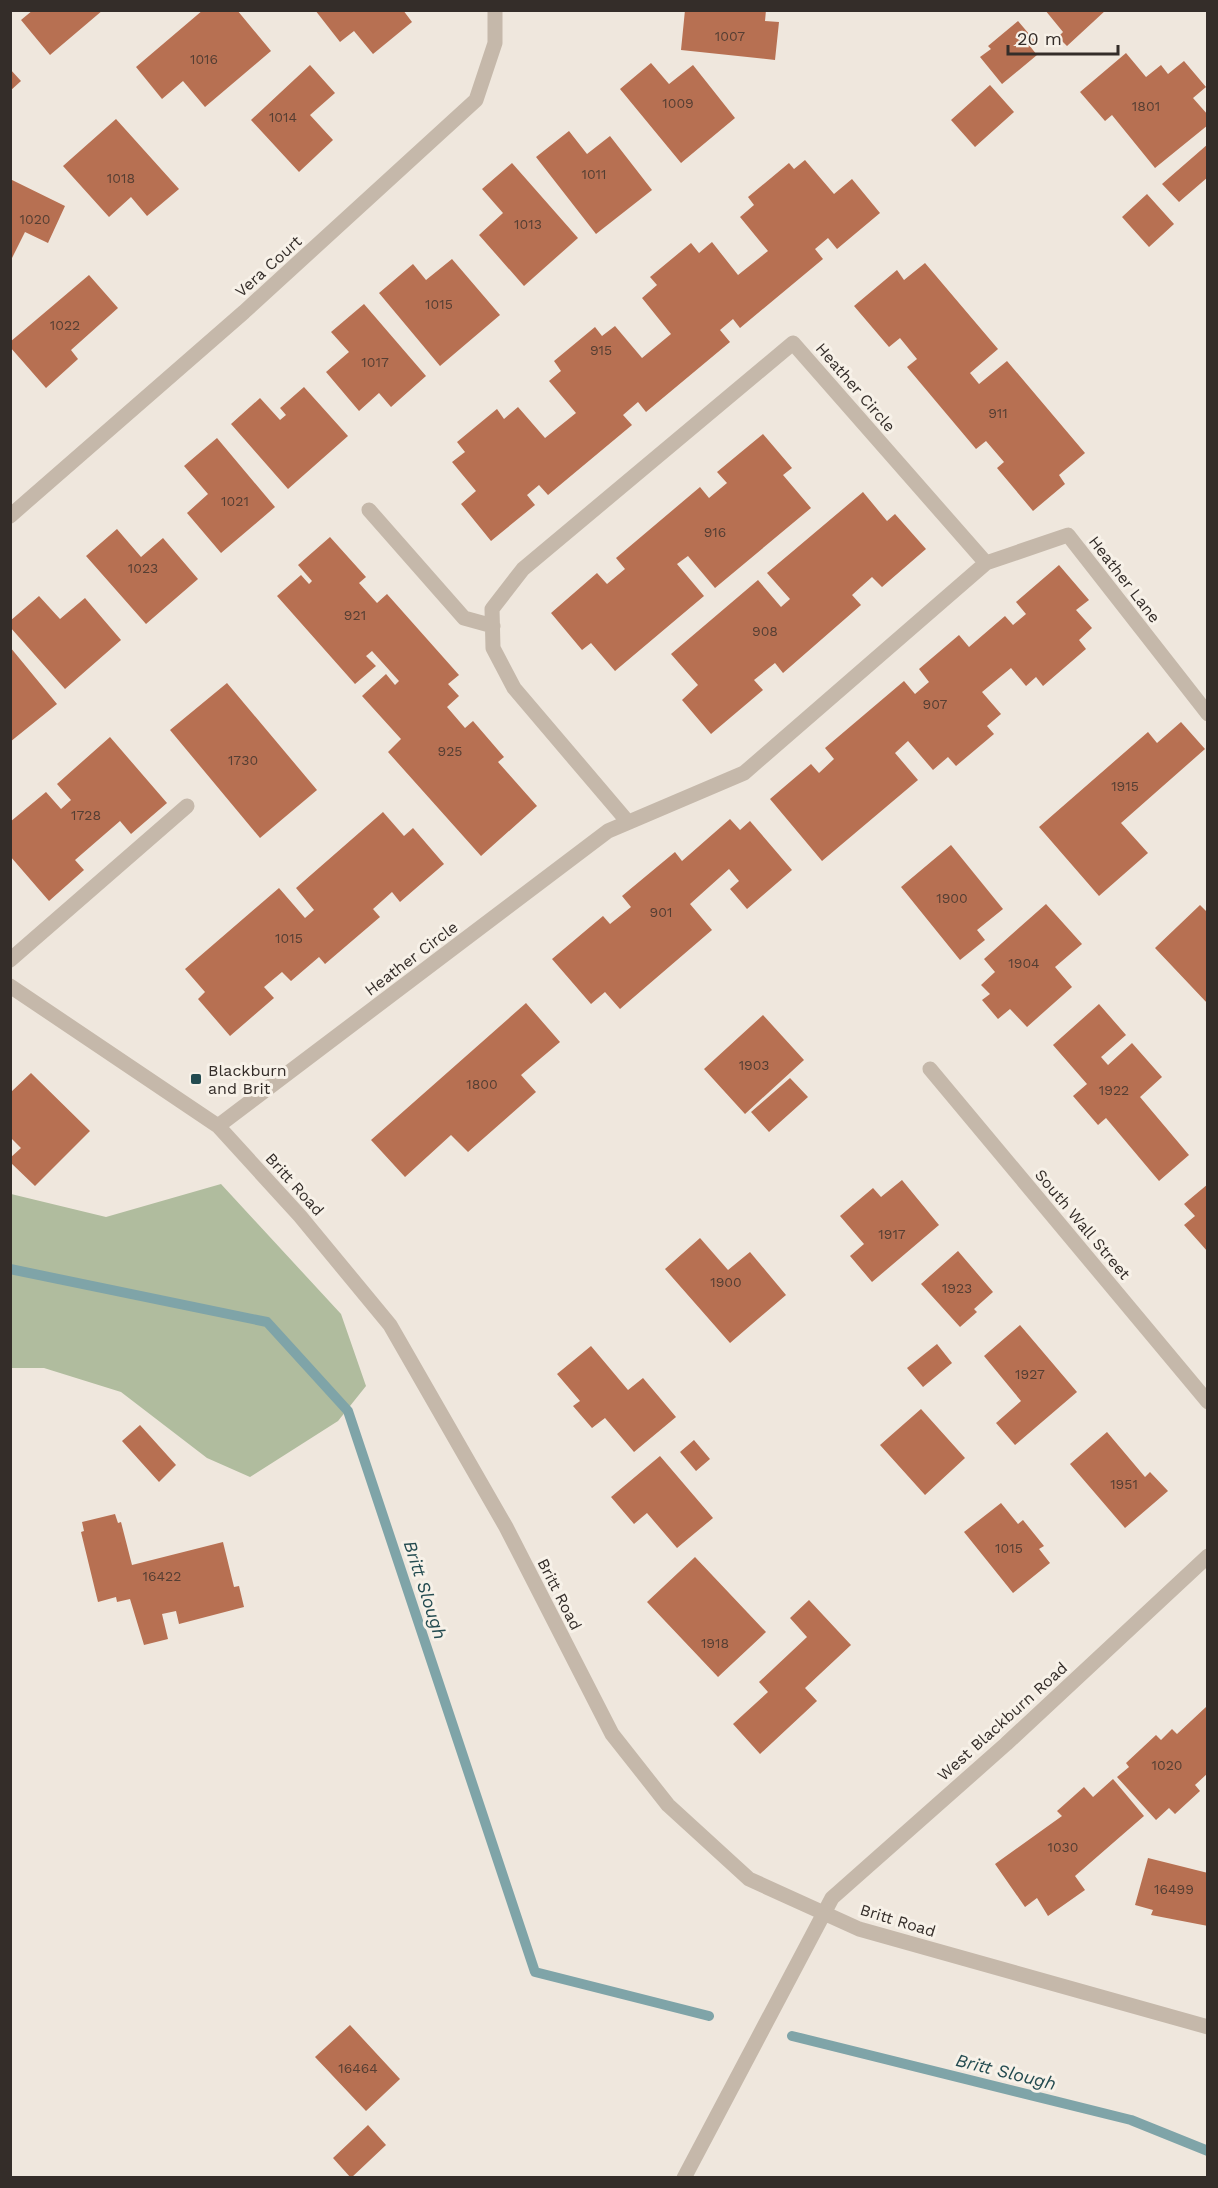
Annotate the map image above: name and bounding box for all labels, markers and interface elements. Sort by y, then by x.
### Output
scale bar [1008,18,1118,56]
house number: 1007 [715,28,745,44]
text: 20 m [1017,28,1062,49]
house number: 1016 [190,51,218,67]
house number: 1009 [662,95,694,111]
house number: 1801 [1132,98,1160,114]
house number: 1014 [269,109,297,125]
house number: 1011 [581,166,607,182]
house number: 1018 [107,170,135,186]
house number: 1020 [19,211,51,227]
house number: 1013 [514,216,542,232]
street label: Vera Court [231,232,306,301]
house number: 1015 [425,296,453,312]
house number: 1022 [50,317,80,333]
street label: Heather Circle [812,339,899,436]
house number: 915 [590,342,612,358]
house number: 1017 [361,354,389,370]
house number: 911 [988,405,1008,421]
house number: 1021 [221,493,249,509]
house number: 916 [704,524,726,540]
street label: Heather Lane [1085,532,1164,626]
house number: 1023 [128,560,158,576]
house number: 921 [344,607,366,623]
house number: 908 [752,623,778,639]
house number: 907 [923,696,948,712]
house number: 925 [438,743,462,759]
house number: 1730 [228,752,258,768]
house number: 1915 [1111,778,1139,794]
house number: 1728 [71,807,101,823]
house number: 1900 [936,890,968,906]
house number: 901 [650,904,672,920]
street label: Heather Circle [361,917,462,1000]
house number: 1015 [275,930,303,946]
house number: 1904 [1008,955,1040,971]
house number: 1903 [739,1057,769,1073]
place label: Blackburn and Brit [208,1061,287,1098]
marker: Blackburn and Brit [189,1072,203,1086]
house number: 1800 [466,1076,498,1092]
house number: 1922 [1099,1082,1129,1098]
street label: Britt Road [261,1149,328,1220]
street label: South Wall Street [1031,1165,1134,1284]
house number: 1917 [878,1226,906,1242]
house number: 1900 [710,1274,742,1290]
house number: 1923 [942,1280,972,1296]
house number: 1927 [1015,1366,1045,1382]
house number: 1951 [1110,1476,1138,1492]
water label: Britt Slough [400,1538,451,1642]
house number: 1015 [995,1540,1023,1556]
street label: Britt Road [533,1555,586,1633]
house number: 16422 [143,1568,181,1584]
house number: 1918 [701,1635,729,1651]
street label: West Blackburn Road [934,1658,1071,1785]
house number: 1020 [1151,1757,1183,1773]
house number: 1030 [1048,1839,1078,1855]
house number: 16499 [1154,1881,1194,1897]
street label: Britt Road [858,1900,938,1941]
water label: Britt Slough [954,2049,1058,2094]
house number: 16464 [338,2060,378,2076]

